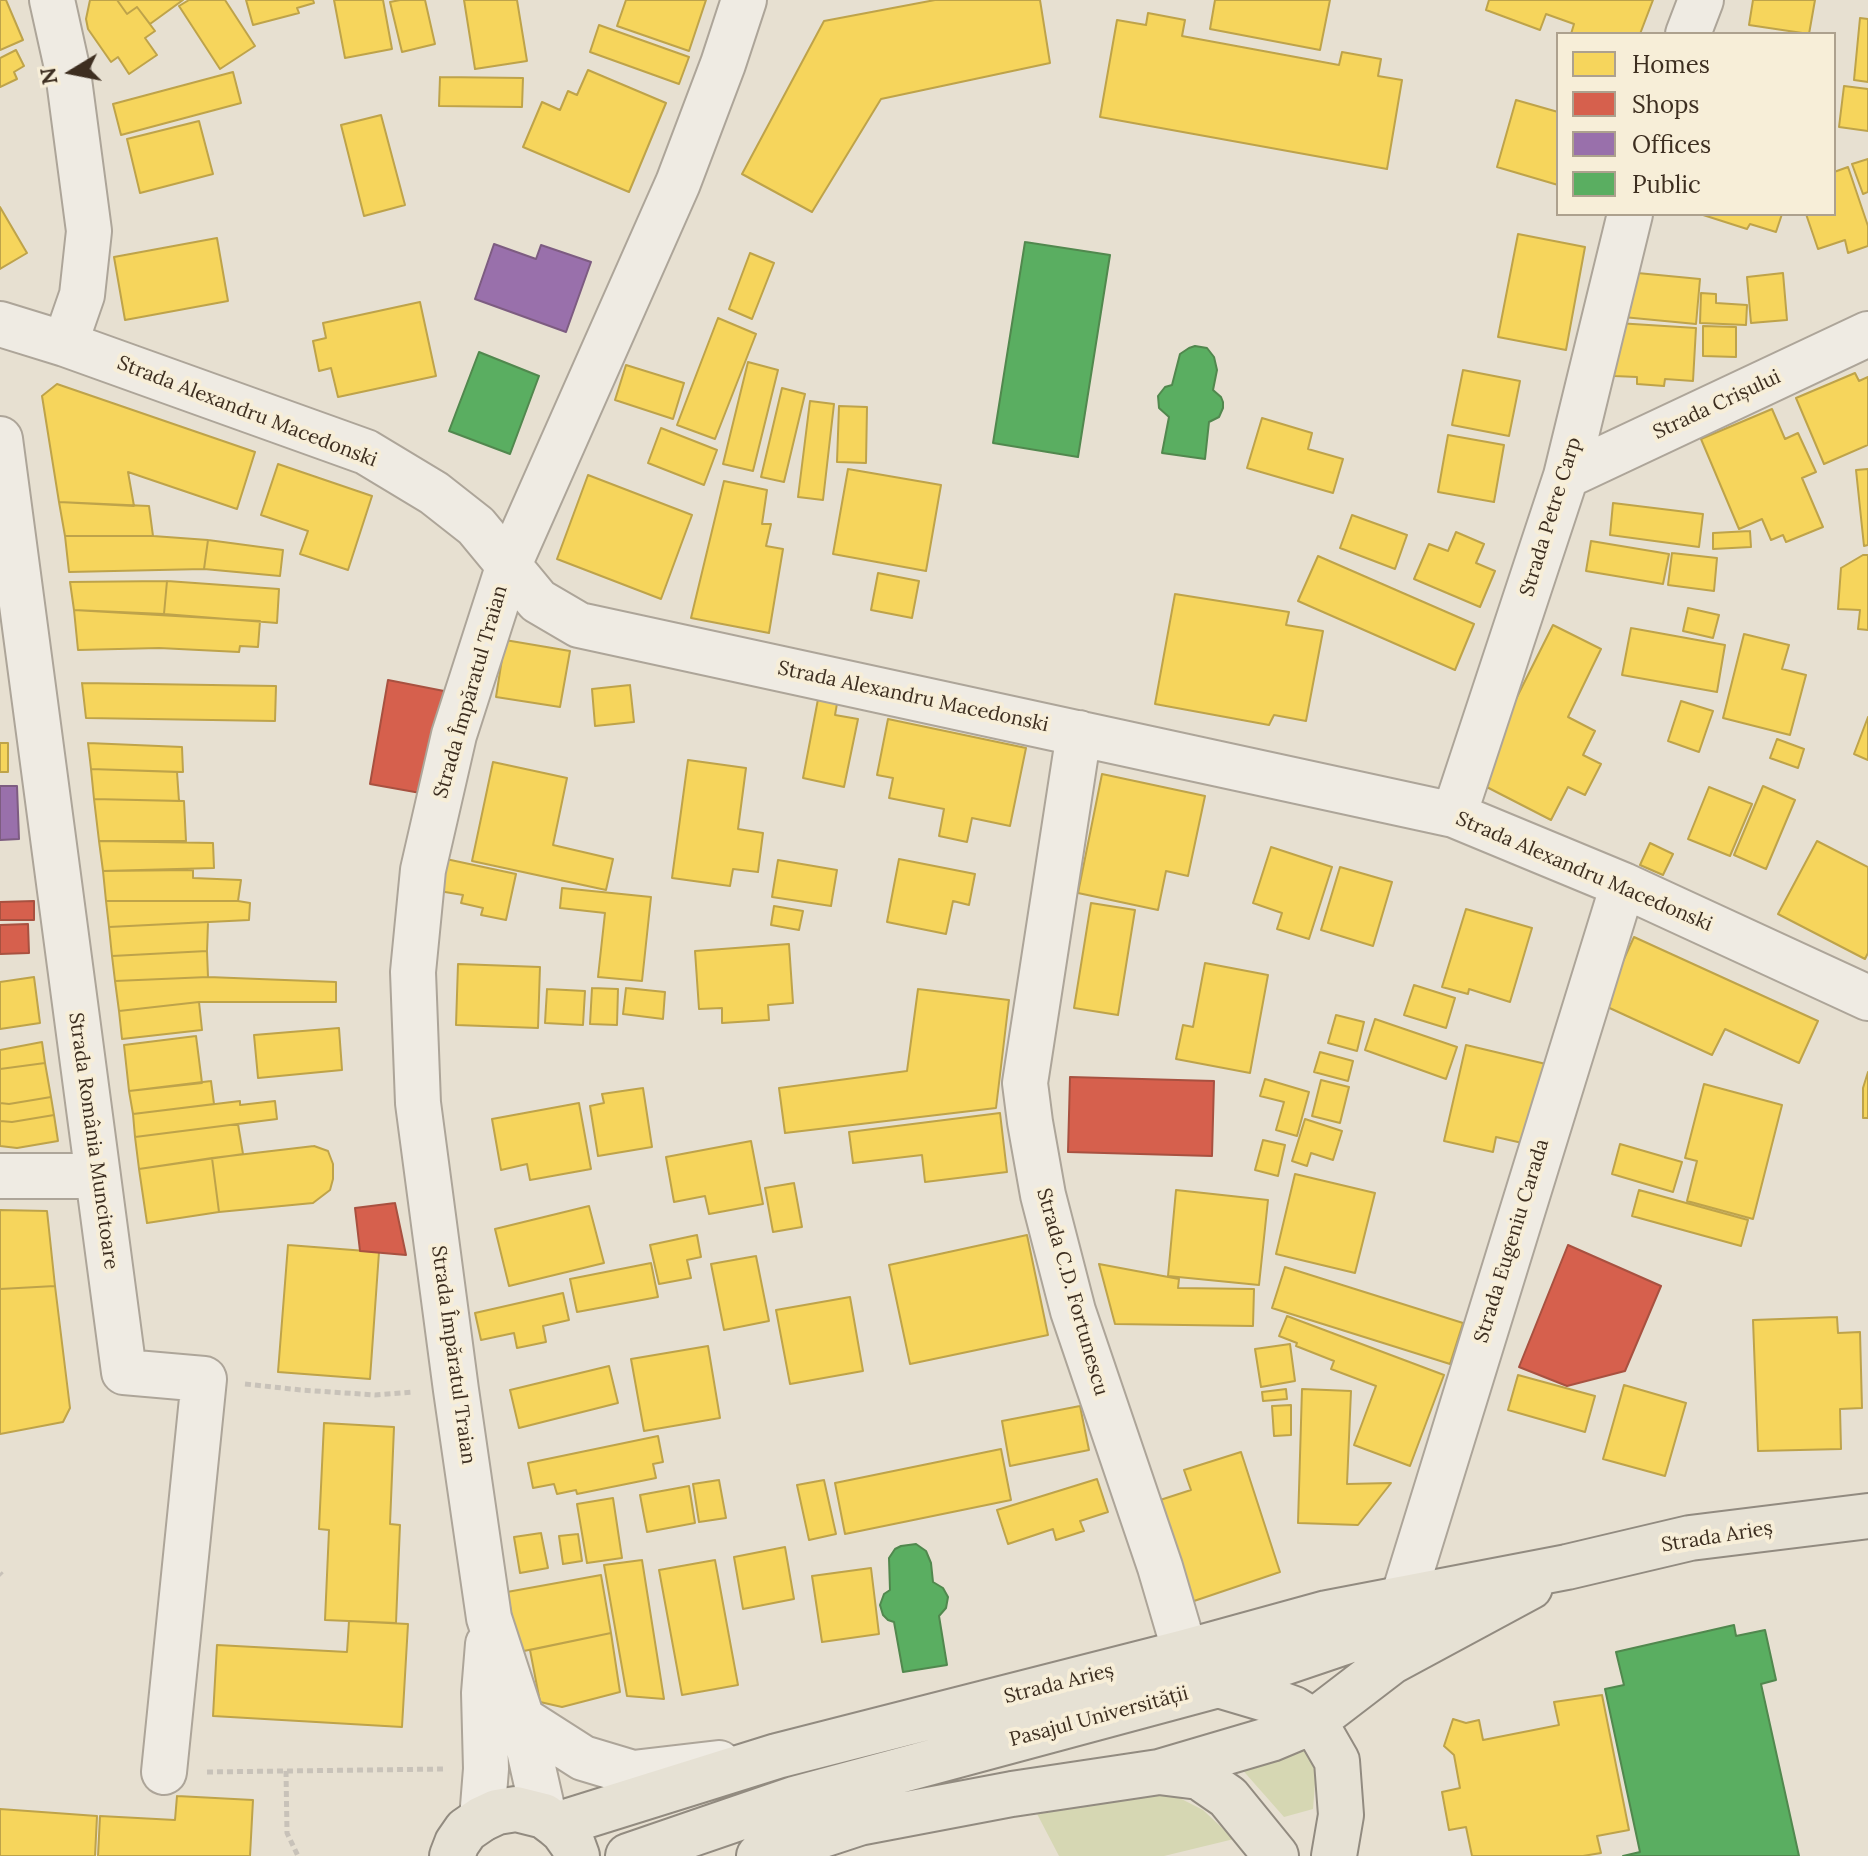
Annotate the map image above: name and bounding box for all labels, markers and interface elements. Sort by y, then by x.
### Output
north arrow [32,32,112,112]
legend [1556,32,1836,216]
text: Homes [1632,49,1710,80]
text: N [33,65,64,87]
text: Shops [1632,89,1699,120]
text: Offices [1632,129,1711,160]
text: Public [1632,169,1701,200]
street label: Strada Alexandru Macedonski [114,351,380,473]
street label: Strada Crișului [1649,365,1785,445]
street label: Strada Petre Carp [1515,434,1587,600]
street label: Strada Împăratul Traian [429,583,513,801]
street label: Strada Alexandru Macedonski [775,657,1051,737]
street label: Strada Alexandru Macedonski [1452,807,1716,937]
street label: Strada România Muncitoare [63,1011,123,1271]
street label: Strada Eugeniu Carada [1470,1136,1554,1346]
street label: Strada C.D. Fortunescu [1031,1186,1113,1398]
street label: Strada Împăratul Traian [426,1244,480,1466]
street label: Strada Arieș [1660,1516,1774,1558]
street label: Strada Arieș [1002,1659,1116,1709]
street label: Pasajul Universității [1007,1682,1191,1752]

